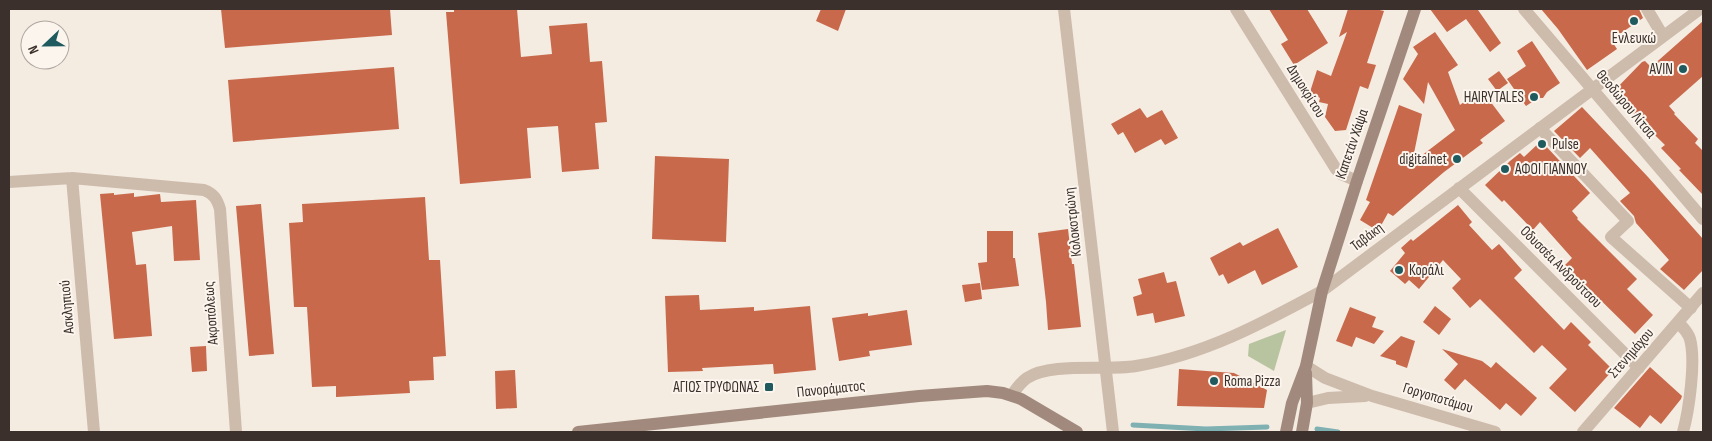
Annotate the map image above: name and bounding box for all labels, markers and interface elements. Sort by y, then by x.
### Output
marker: Ενλευκώ [1628,15,1640,27]
north arrow [20,20,70,70]
place label: Ενλευκώ [1612,29,1656,48]
text: N [24,43,43,56]
place label: AVIN [1649,60,1673,79]
street label: Δημοκρίτου [1282,61,1330,121]
marker: AVIN [1677,63,1689,75]
street label: Θεοδώρου Λίτσα [1592,66,1661,143]
place label: HAIRYTALES [1464,88,1524,107]
marker: HAIRYTALES [1528,91,1540,103]
street label: Καπετάν Χάψα [1331,106,1373,182]
place label: Pulse [1552,135,1579,154]
marker: Pulse [1536,138,1548,150]
place label: digitalnet [1399,150,1447,169]
marker: digitalnet [1451,153,1463,165]
place label: ΑΦΟΙ ΓΙΑΝΝΟΥ [1514,160,1588,179]
marker: ΑΦΟΙ ΓΙΑΝΝΟΥ [1499,163,1511,175]
street label: Κολοκοτρώνη [1060,186,1086,258]
street label: Ταβάκη [1347,219,1387,255]
street label: Οδυσσέα Ανδρούτσου [1516,222,1606,312]
place label: Κοράλι [1409,261,1444,280]
marker: Κοράλι [1393,264,1405,276]
street label: Ασκληπιού [55,279,79,336]
street label: Ακροπόλεως [199,280,223,347]
street label: Στενημάχου [1604,324,1658,382]
place label: Roma Pizza [1224,372,1281,391]
marker: Roma Pizza [1208,375,1220,387]
street label: Πανοράματος [796,376,866,402]
place label: ΑΓΙΟΣ ΤΡΥΦΩΝΑΣ [672,378,759,397]
street label: Γοργοποτάμου [1401,378,1475,418]
marker: ΑΓΙΟΣ ΤΡΥΦΩΝΑΣ [763,381,775,393]

